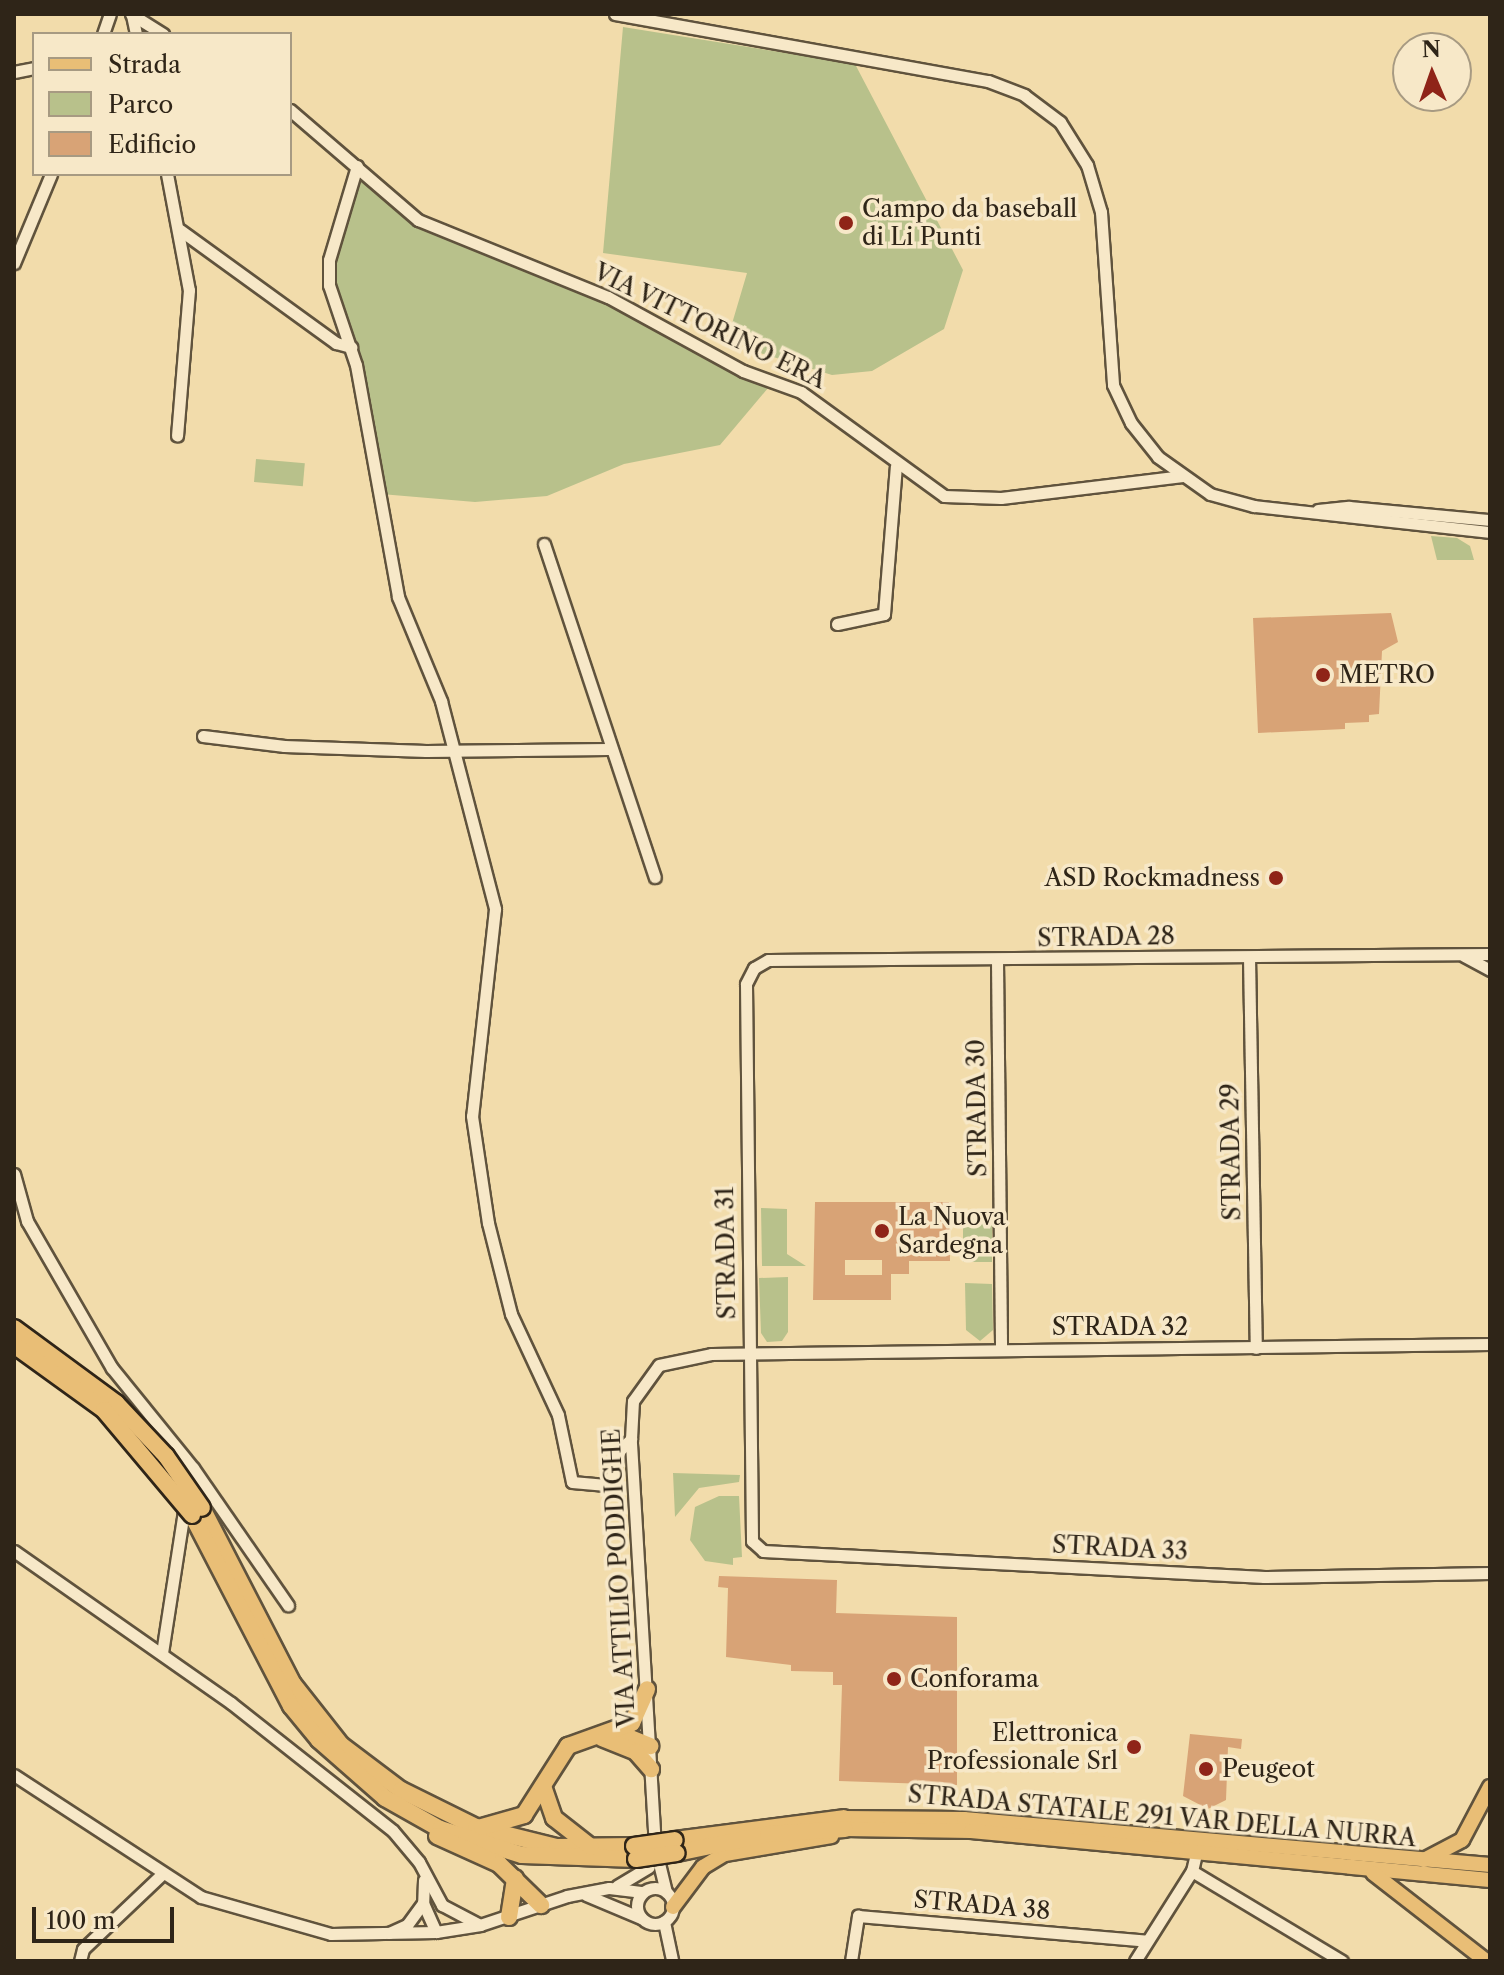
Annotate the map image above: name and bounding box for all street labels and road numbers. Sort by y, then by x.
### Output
street label: VIA VITTORINO ERA [588,257,832,395]
street label: STRADA 28 [1036,921,1176,953]
street label: STRADA 30 [961,1038,993,1178]
street label: STRADA 29 [1215,1083,1247,1221]
street label: STRADA 31 [710,1186,742,1320]
street label: STRADA 32 [1051,1313,1189,1341]
street label: VIA ATTILIO PODDIGHE [597,1427,641,1729]
street label: STRADA 33 [1051,1530,1189,1566]
street label: STRADA STATALE 291 VAR DELLA NURRA [905,1779,1419,1853]
street label: STRADA 38 [912,1885,1052,1925]

